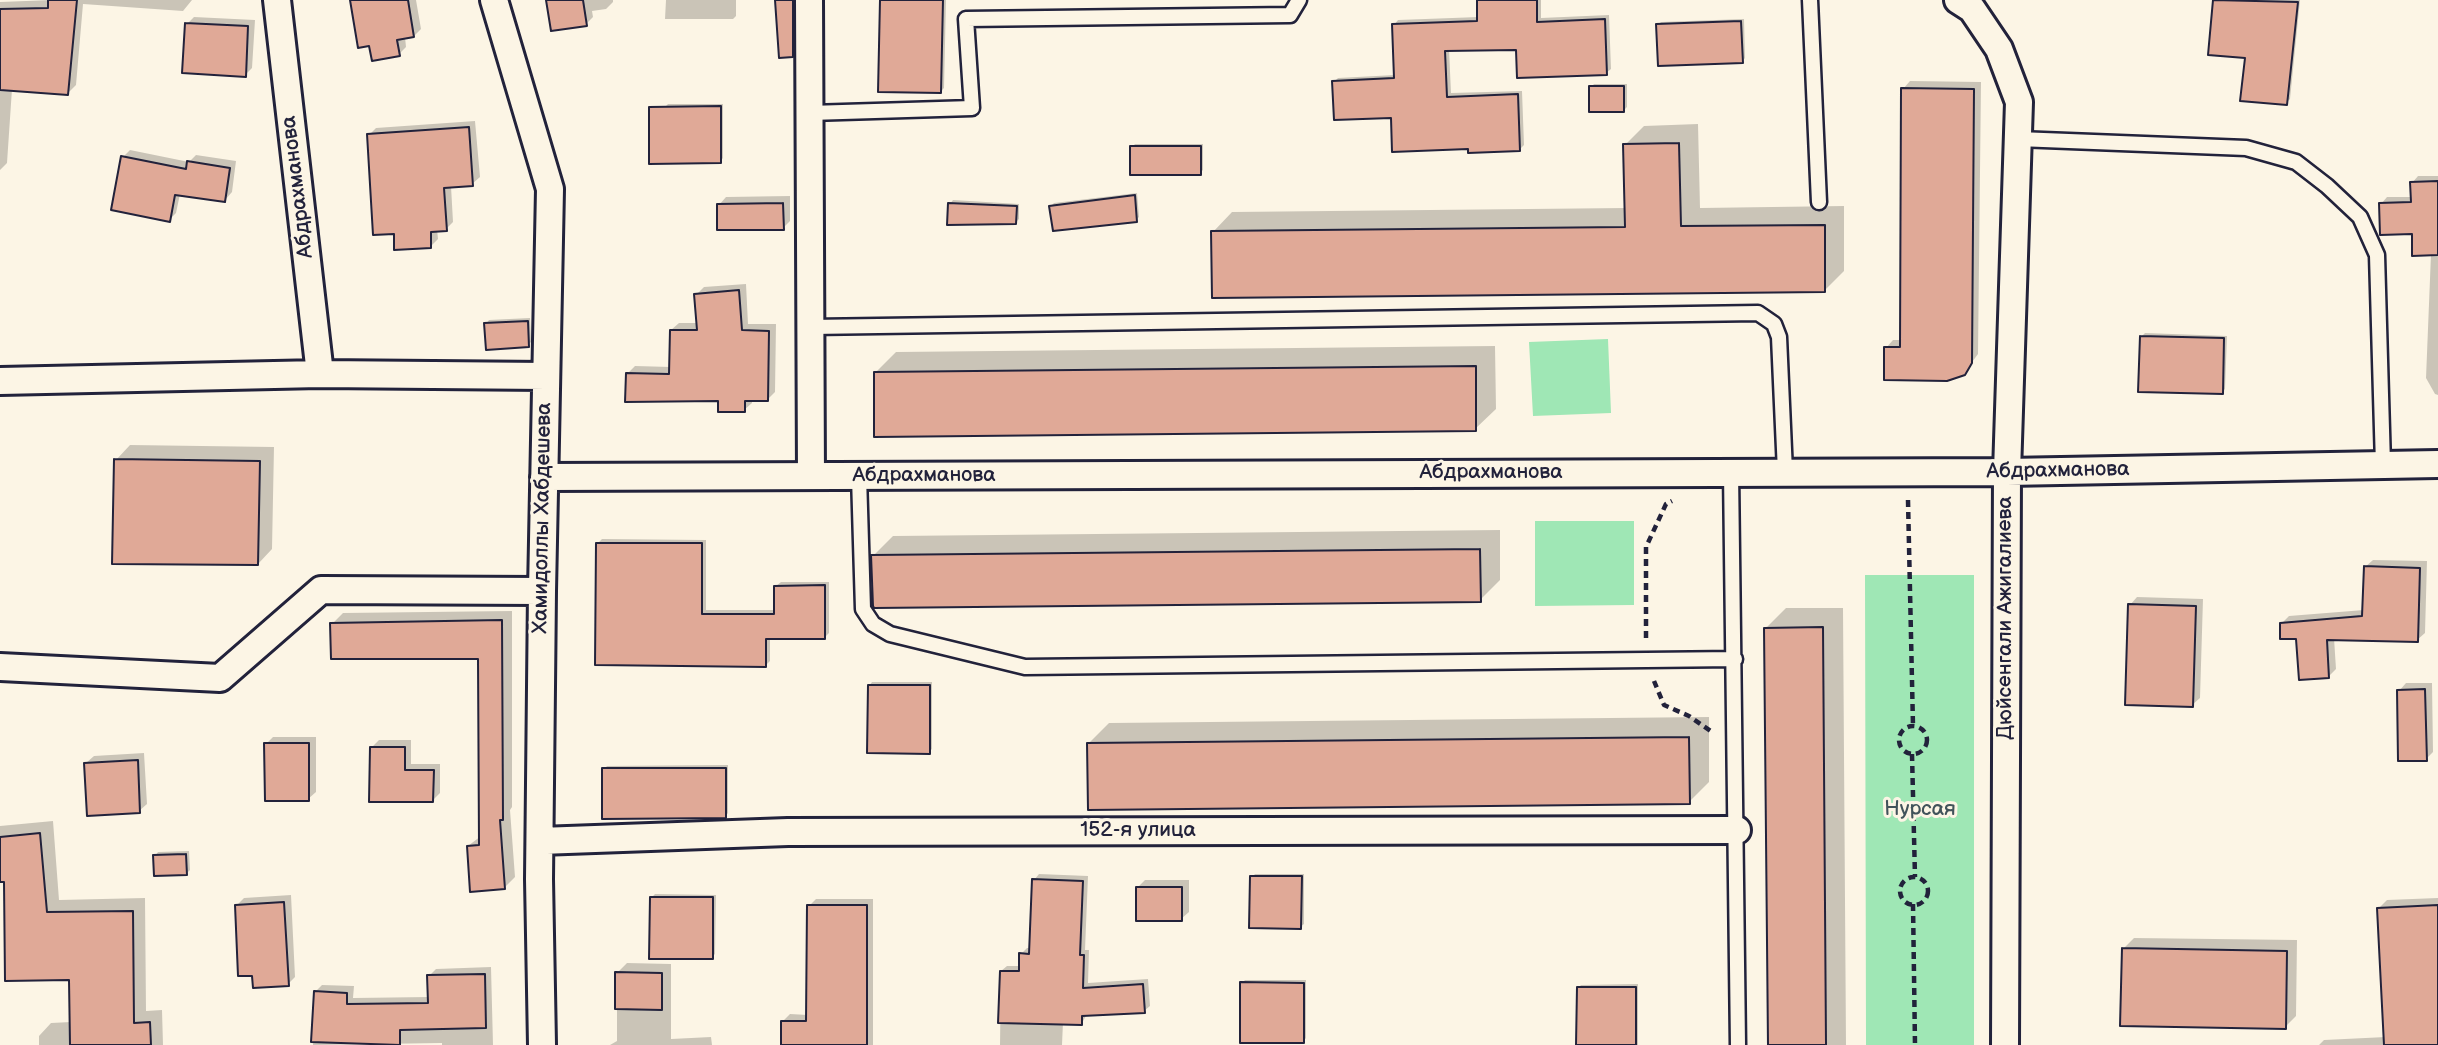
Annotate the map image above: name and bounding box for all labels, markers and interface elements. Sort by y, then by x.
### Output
street label: Абдрахманова [277,114,319,260]
street label: Хамидоллы Хабдешева [528,402,558,634]
street label: Абдрахманова [1986,457,2130,485]
street label: Абдрахманова [1419,460,1563,486]
street label: Абдрахманова [852,463,996,489]
street label: Дюйсенгали Ажигалиева [1993,496,2019,740]
park label: Нурсая [1884,797,1956,823]
street label: 152-я улица [1080,818,1196,844]

